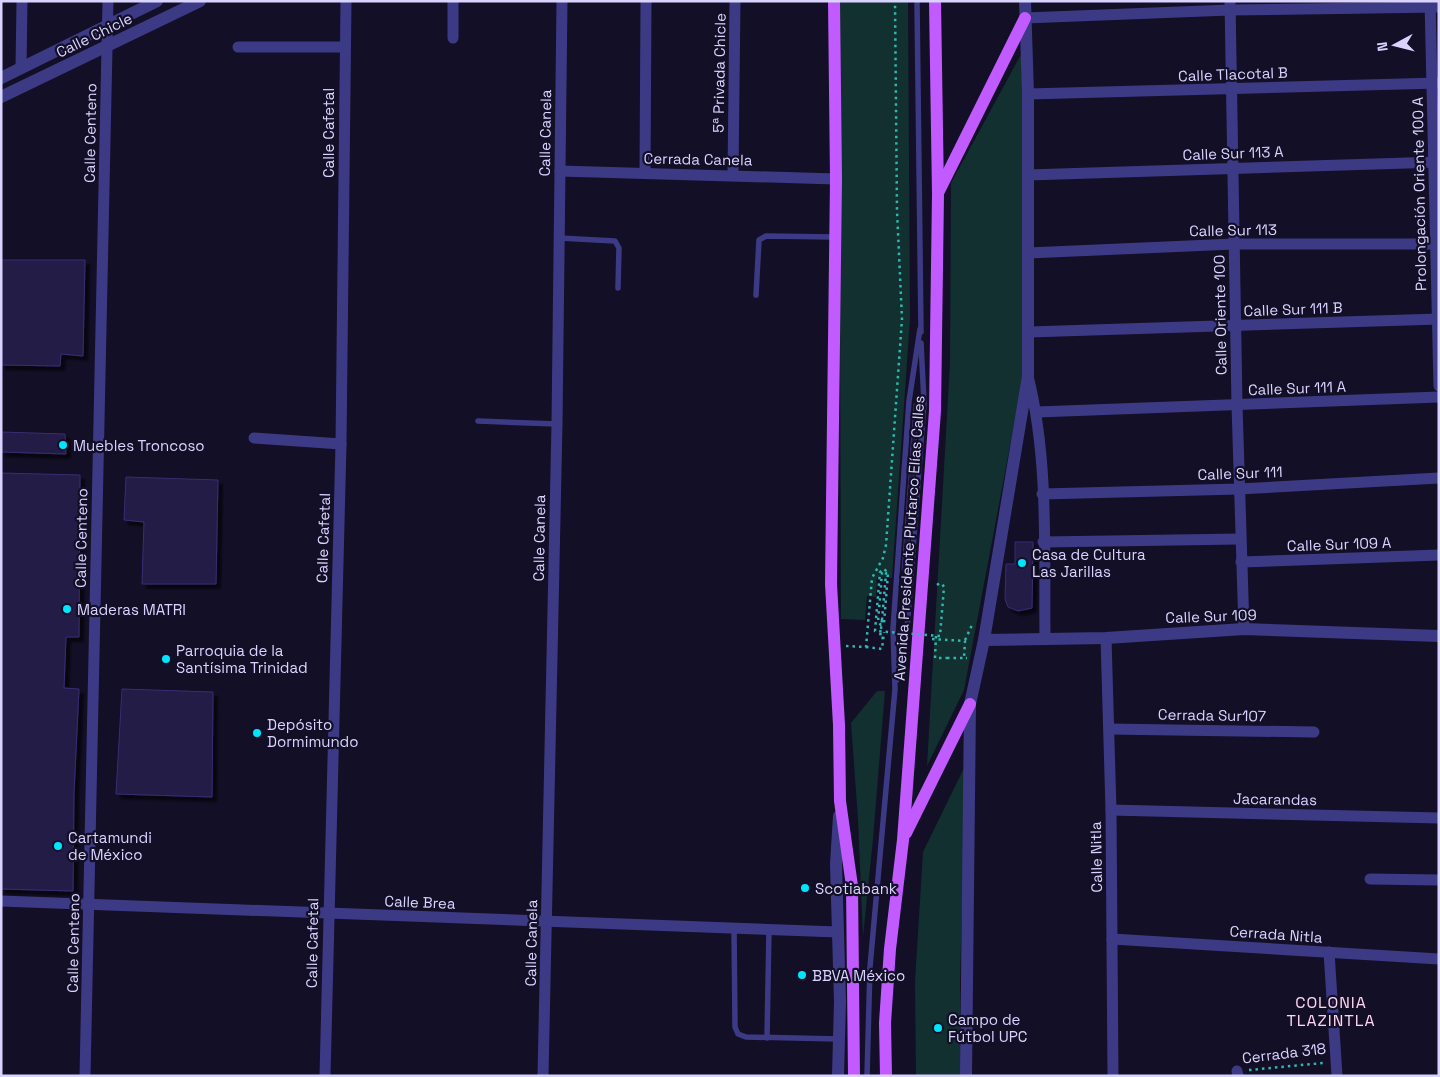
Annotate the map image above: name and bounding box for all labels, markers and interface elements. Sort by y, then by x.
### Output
street label: Calle Chicle [53,8,135,62]
street label: 5ª Privada Chicle [708,13,730,133]
north arrow [1370,20,1420,70]
text: N [1373,41,1392,52]
street label: Calle Tlacotal B [1178,63,1288,85]
street label: Calle Centeno [80,83,100,183]
street label: Calle Cafetal [319,88,338,178]
street label: Calle Canela [535,89,555,177]
street label: Prolongación Oriente 100 A [1408,96,1430,291]
street label: Calle Sur 113 A [1182,142,1284,164]
street label: Cerrada Canela [643,149,753,169]
street label: Calle Sur 113 [1189,220,1277,240]
street label: Calle Oriente 100 [1209,255,1231,375]
street label: Calle Sur 111 B [1243,298,1343,320]
street label: Calle Sur 111 A [1248,377,1347,399]
street label: Avenida Presidente Plutarco Elías Calles [890,395,928,681]
place label: Muebles Troncoso [73,436,205,455]
marker: Muebles Troncoso [57,439,69,451]
street label: Calle Sur 111 [1197,462,1283,484]
street label: Calle Centeno [71,488,91,588]
street label: Calle Cafetal [312,493,334,583]
street label: Calle Canela [529,494,549,582]
street label: Calle Sur 109 A [1287,533,1392,555]
place label: Casa de Cultura Las Jarillas [1032,545,1146,581]
marker: Casa de Cultura Las Jarillas [1016,557,1028,569]
place label: Maderas MATRI [77,600,186,619]
marker: Maderas MATRI [61,603,73,615]
street label: Calle Sur 109 [1165,605,1257,627]
place label: Parroquia de la Santísima Trinidad [176,641,308,677]
marker: Parroquia de la Santísima Trinidad [160,653,172,665]
street label: Cerrada Sur107 [1158,705,1266,725]
place label: Depósito Dormimundo [267,715,359,751]
marker: Depósito Dormimundo [251,727,263,739]
street label: Jacarandas [1233,789,1317,809]
street label: Calle Nitla [1086,821,1106,893]
place label: Cartamundi de México [68,828,152,864]
marker: Cartamundi de México [52,840,64,852]
place label: Scotiabank [815,879,897,898]
marker: Scotiabank [799,882,811,894]
street label: Calle Brea [384,891,456,913]
street label: Calle Centeno [63,893,83,993]
street label: Calle Cafetal [302,898,322,988]
street label: Calle Canela [521,899,541,987]
street label: Cerrada Nitla [1229,921,1323,947]
place label: BBVA México [812,966,905,985]
marker: BBVA México [796,969,808,981]
district label: COLONIA TLAZINTLA [1286,992,1376,1031]
place label: Campo de Fútbol UPC [948,1010,1027,1046]
marker: Campo de Fútbol UPC [932,1022,944,1034]
street label: Cerrada 318 [1241,1038,1327,1068]

